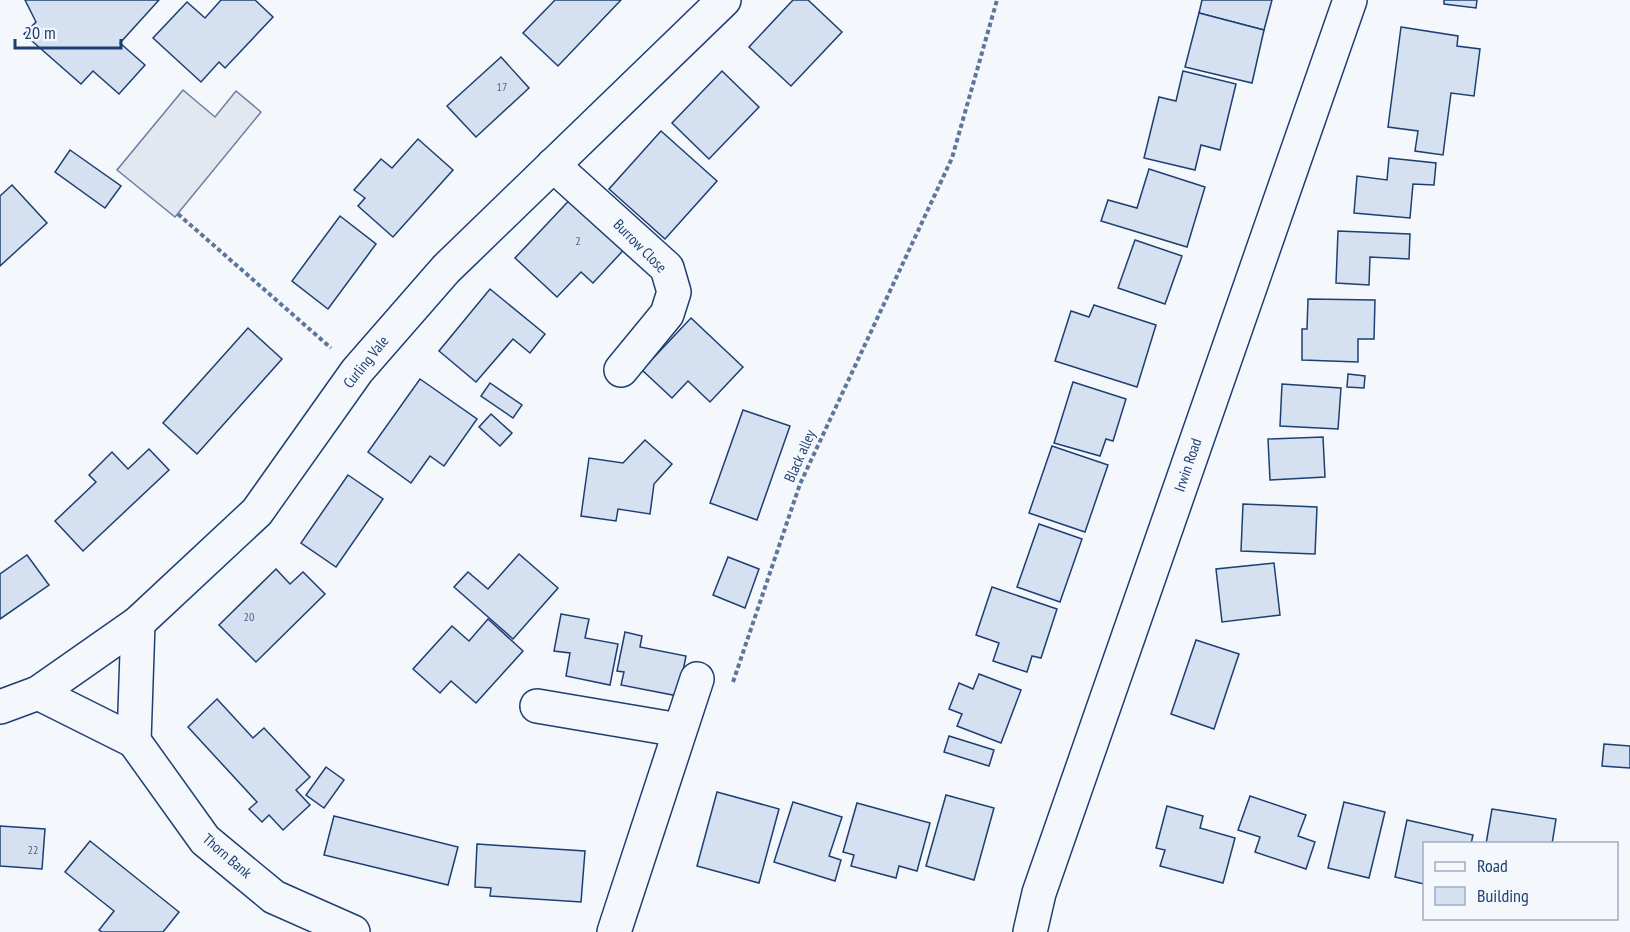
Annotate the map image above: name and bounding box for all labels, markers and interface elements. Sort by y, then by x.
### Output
scale bar [15,12,122,50]
text: 20 m [24,21,56,44]
house number: 17 [497,79,507,94]
street label: Burrow Close [610,215,671,276]
house number: 2 [575,233,581,248]
street label: Curling Vale [339,332,392,392]
street label: Black alley [780,426,820,485]
street label: Irwin Road [1170,436,1205,494]
house number: 20 [244,609,254,624]
street label: Thorn Bank [199,829,256,882]
house number: 22 [28,842,38,857]
legend [1423,842,1618,920]
text: Road [1477,854,1508,877]
text: Building [1477,884,1529,907]

